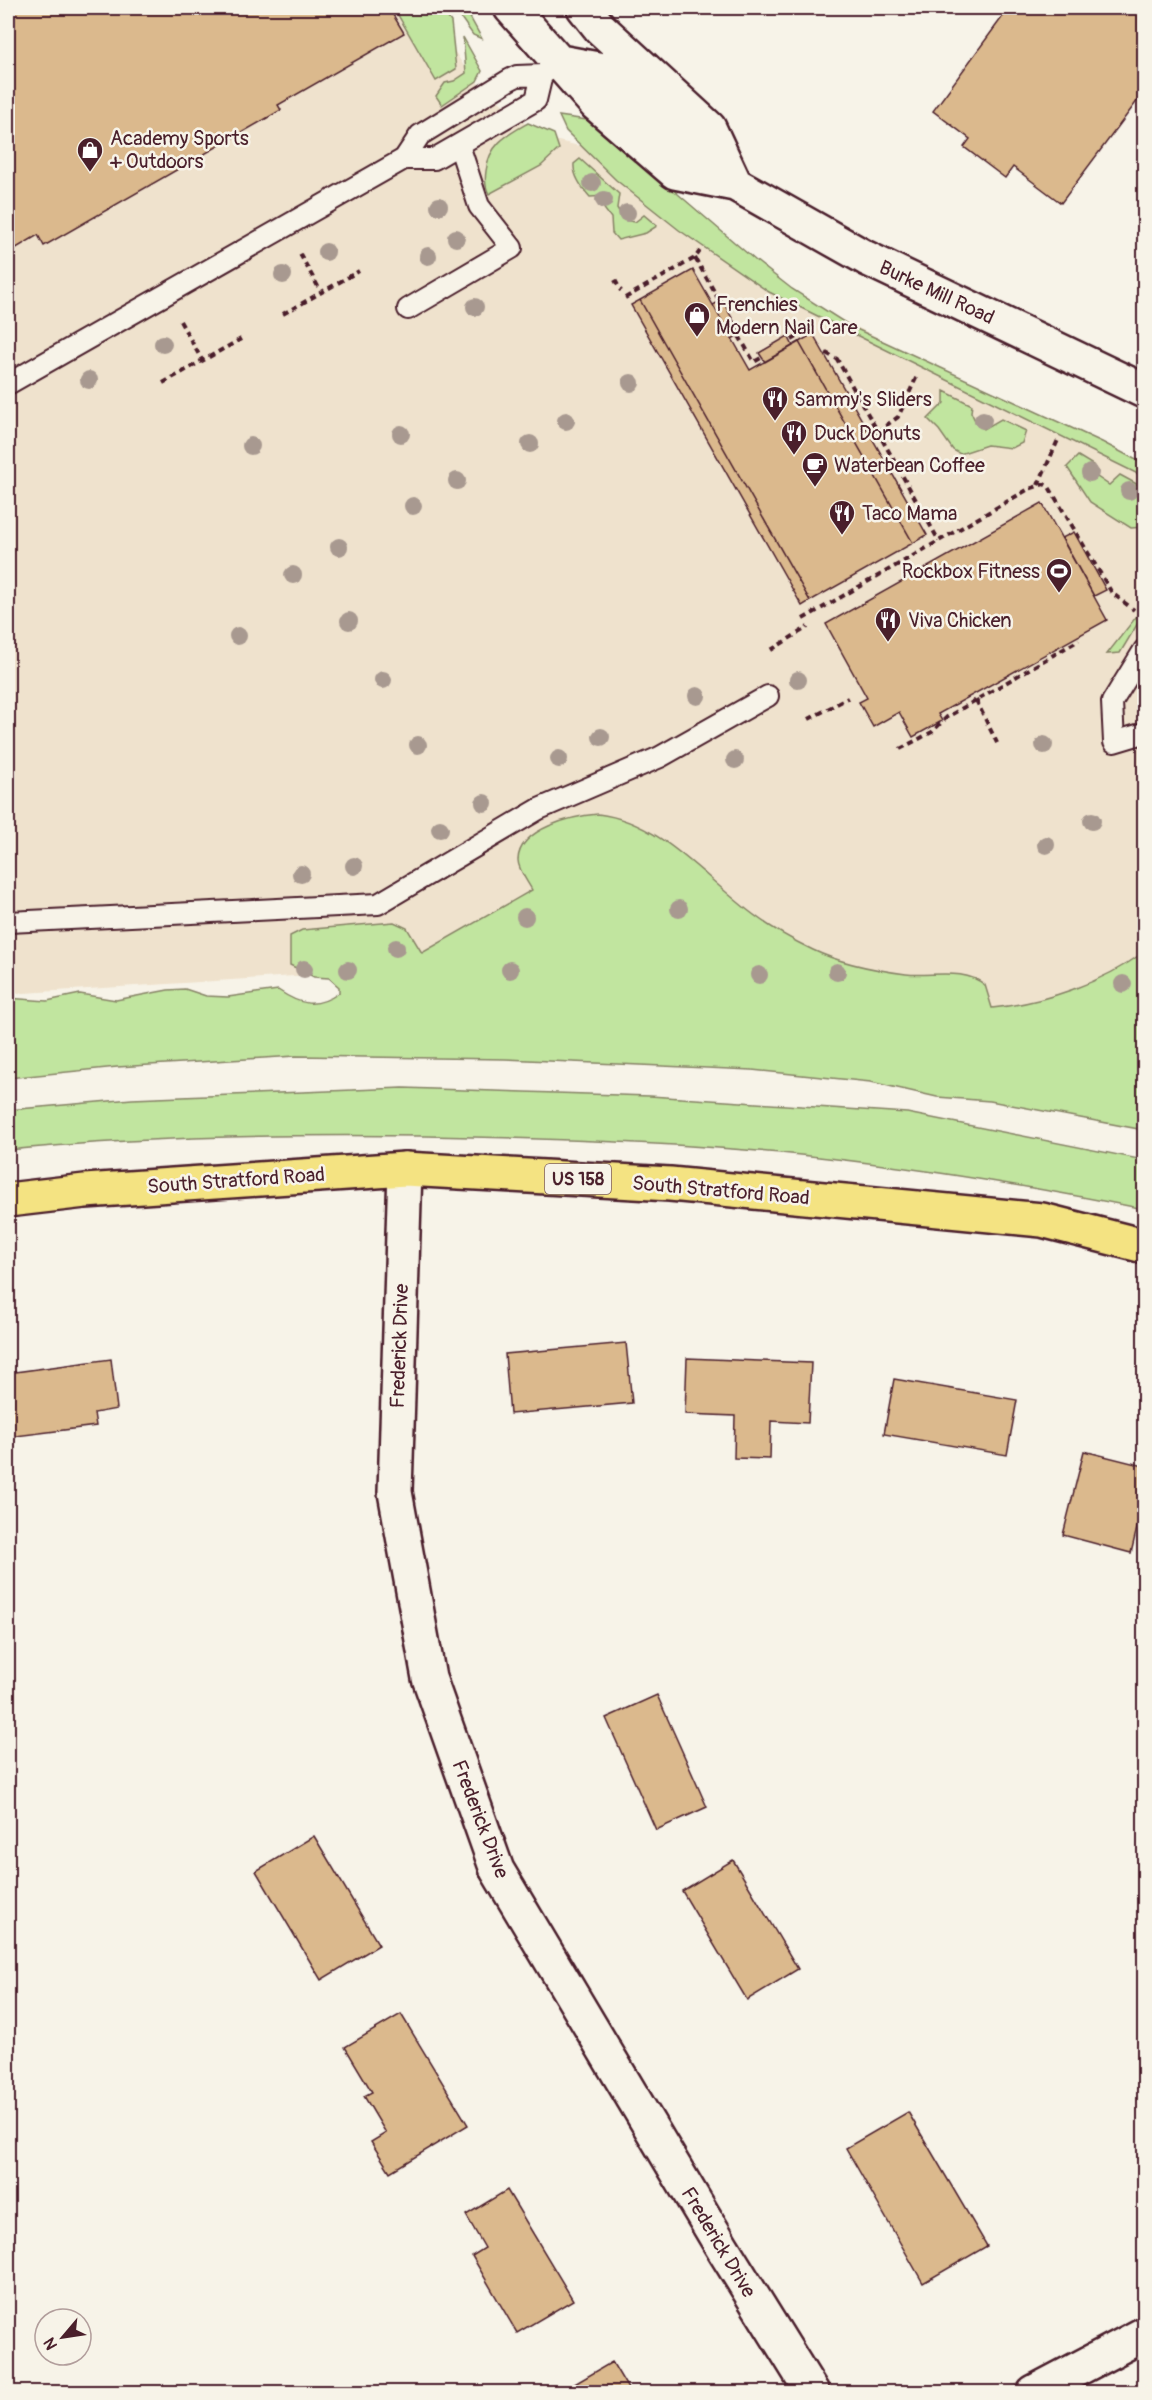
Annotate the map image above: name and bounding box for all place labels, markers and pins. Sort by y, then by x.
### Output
place label: Academy Sports + Outdoors [109,126,249,174]
shop icon: Academy Sports + Outdoors [75,135,105,173]
place label: Frenchies Modern Nail Care [716,292,858,340]
shop icon: Frenchies Modern Nail Care [682,300,712,338]
restaurant icon: Sammy's Sliders [760,384,790,422]
place label: Sammy's Sliders [794,387,932,412]
restaurant icon: Duck Donuts [779,418,809,456]
place label: Duck Donuts [814,421,921,446]
cafe icon: Waterbean Coffee [800,450,830,488]
place label: Waterbean Coffee [834,453,985,478]
restaurant icon: Taco Mama [827,498,857,536]
place label: Taco Mama [862,501,957,526]
sports icon: Rockbox Fitness [1044,556,1074,594]
place label: Rockbox Fitness [902,559,1040,584]
restaurant icon: Viva Chicken [873,605,903,643]
place label: Viva Chicken [908,608,1012,633]

